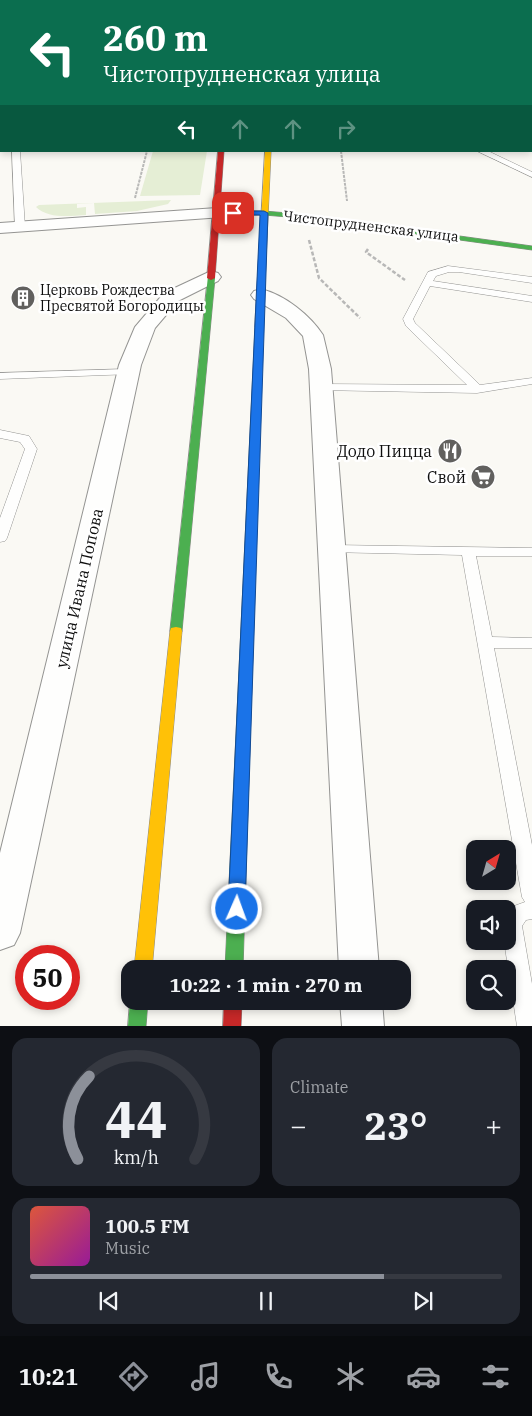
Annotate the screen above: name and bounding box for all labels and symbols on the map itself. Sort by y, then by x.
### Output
pin [212,192,254,234]
street label: Чистопрудненская улица [282,206,460,246]
place label: Церковь Рождества Пресвятой Богородицы [40,281,204,315]
building icon: Церковь Рождества Пресвятой Богородицы [10,285,36,311]
restaurant icon: Додо Пицца [437,438,463,464]
place label: Додо Пицца [337,441,432,461]
supermarket icon: Свой [470,464,496,490]
place label: Свой [427,467,466,487]
street label: улица Ивана Попова [51,506,107,670]
north arrow [466,840,516,890]
position arrow [210,882,262,934]
speed limit sign: 50 [15,945,80,1010]

